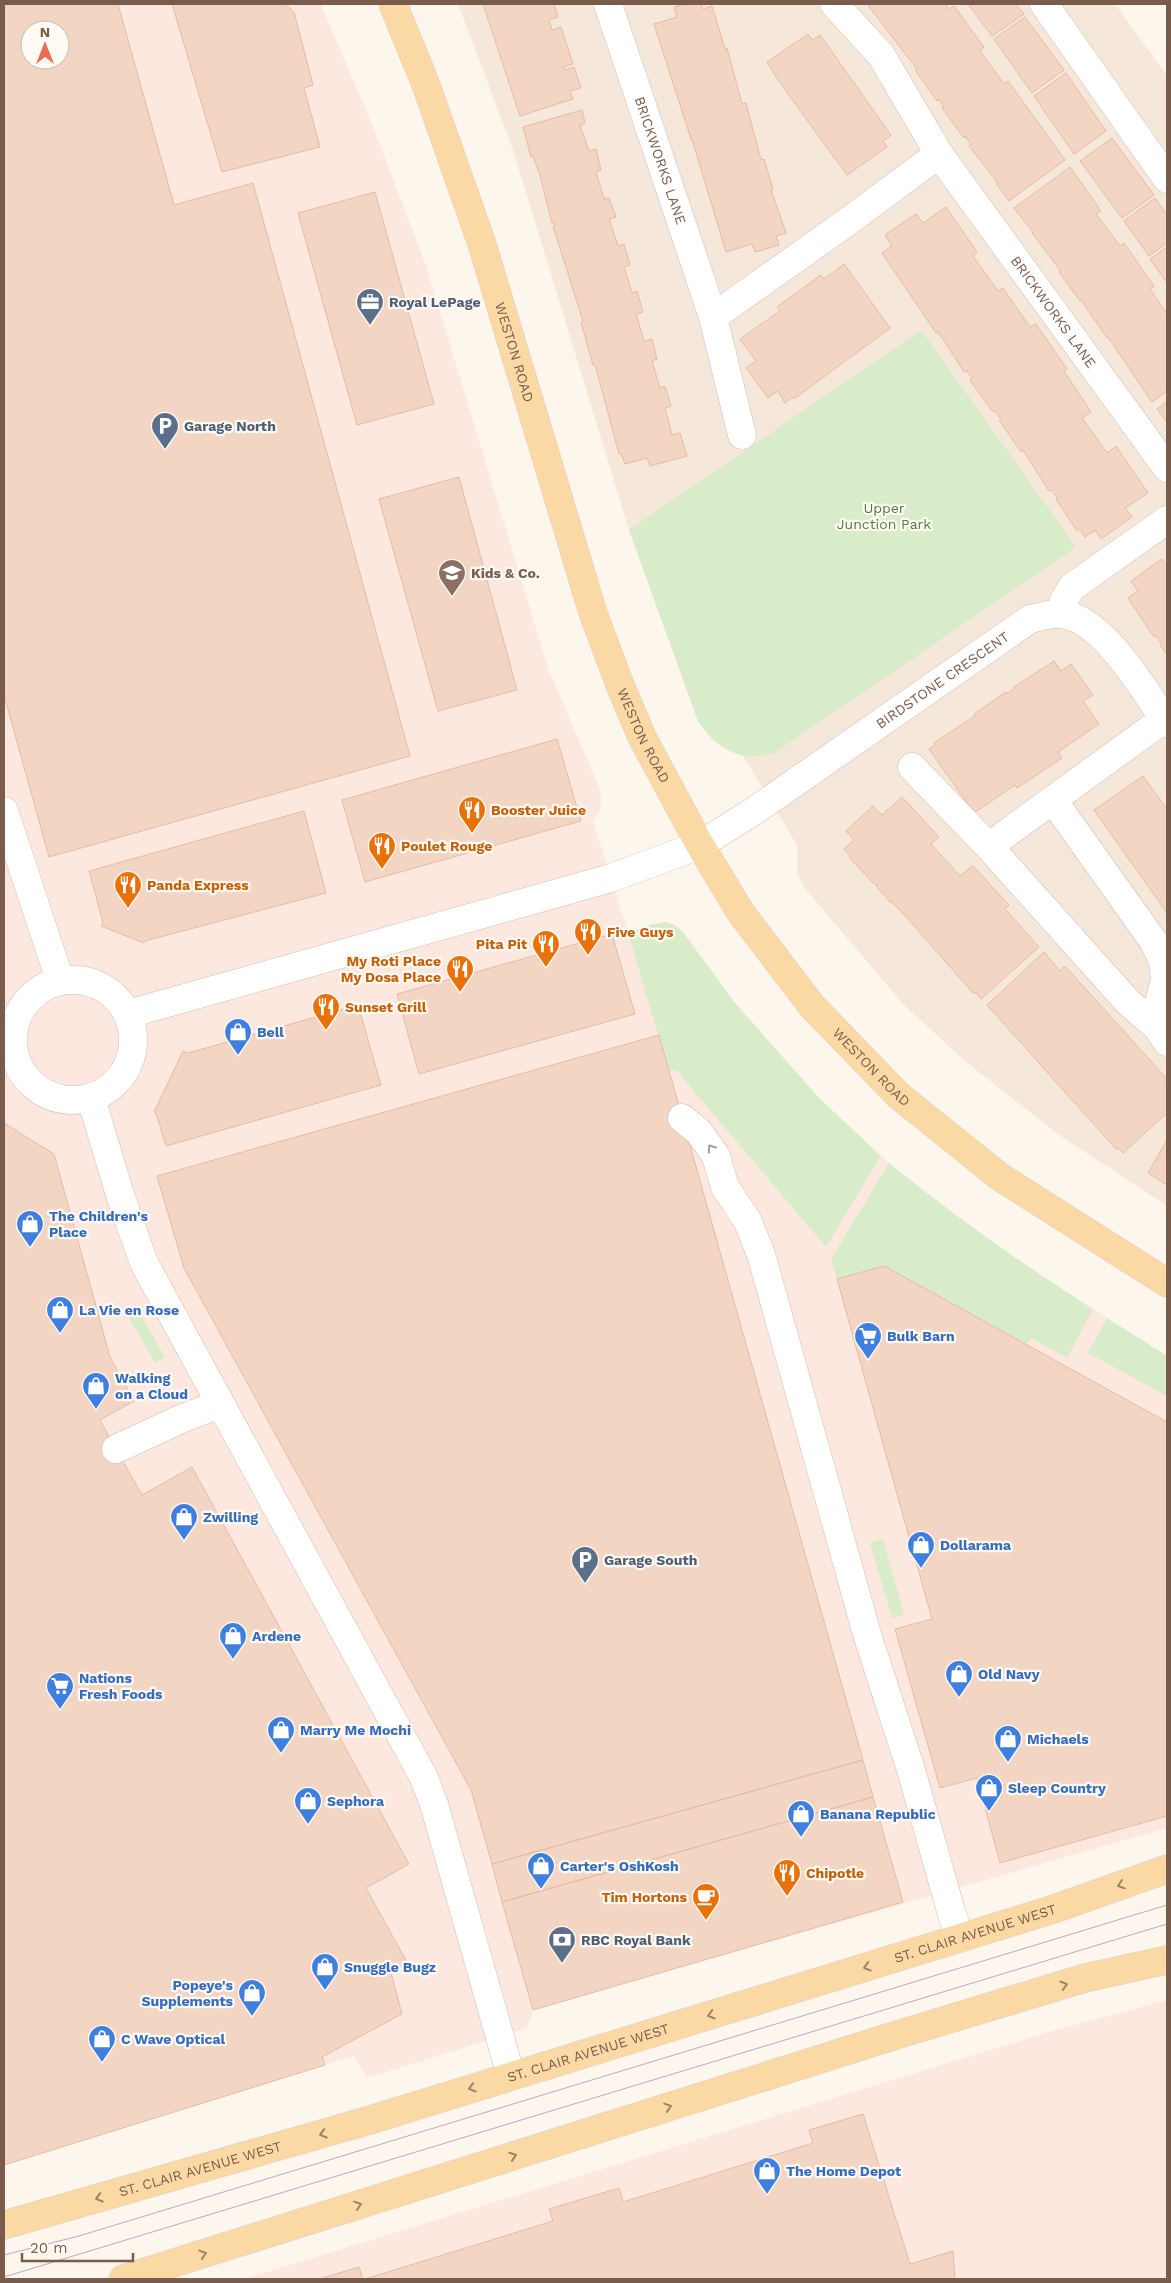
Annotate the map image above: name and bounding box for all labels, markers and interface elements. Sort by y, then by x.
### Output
north arrow [20,20,70,70]
text: N [40,24,50,40]
street label: BRICKWORKS LANE [632,94,689,227]
street label: BRICKWORKS LANE [1008,253,1099,371]
office icon: Royal LePage [355,287,385,326]
place label: Royal LePage [389,294,481,310]
street label: WESTON ROAD [492,300,537,404]
parking icon: Garage North [150,411,180,450]
place label: Garage North [184,418,276,434]
park label: Upper Junction Park [837,500,931,532]
school or university icon: Kids & Co. [437,558,467,597]
place label: Kids & Co. [471,565,540,581]
street label: BIRDSTONE CRESCENT [873,628,1012,732]
street label: WESTON ROAD [614,686,673,786]
restaurant icon: Booster Juice [457,795,487,834]
place label: Booster Juice [491,802,586,818]
restaurant icon: Poulet Rouge [367,831,397,870]
place label: Poulet Rouge [401,838,492,854]
restaurant icon: Panda Express [113,870,143,909]
place label: Panda Express [147,877,249,893]
restaurant icon: Five Guys [573,917,603,956]
place label: Five Guys [607,924,674,940]
restaurant icon: Pita Pit [531,929,561,968]
place label: Pita Pit [476,936,527,952]
place label: My Roti Place My Dosa Place [341,953,441,985]
restaurant icon: My Roti Place My Dosa Place [445,954,475,993]
restaurant icon: Sunset Grill [311,992,341,1031]
place label: Sunset Grill [345,999,427,1015]
shop icon: Bell [223,1017,253,1056]
place label: Bell [257,1024,284,1040]
street label: WESTON ROAD [830,1025,913,1110]
one-way arrow [708,1145,717,1154]
place label: The Children's Place [49,1208,148,1240]
shop icon: The Children's Place [15,1209,45,1248]
shop icon: La Vie en Rose [45,1295,75,1334]
place label: La Vie en Rose [79,1302,179,1318]
supermarket icon: Bulk Barn [853,1321,883,1360]
place label: Bulk Barn [887,1328,955,1344]
place label: Walking on a Cloud [115,1370,188,1402]
shop icon: Walking on a Cloud [81,1371,111,1410]
shop icon: Zwilling [169,1502,199,1541]
place label: Zwilling [203,1509,258,1525]
shop icon: Dollarama [906,1530,936,1569]
place label: Dollarama [940,1537,1012,1553]
parking icon: Garage South [570,1545,600,1584]
place label: Garage South [604,1552,697,1568]
shop icon: Ardene [218,1621,248,1660]
place label: Ardene [252,1628,301,1644]
shop icon: Old Navy [944,1659,974,1698]
place label: Old Navy [978,1666,1040,1682]
place label: Nations Fresh Foods [79,1670,163,1702]
supermarket icon: Nations Fresh Foods [45,1671,75,1710]
shop icon: Marry Me Mochi [266,1715,296,1754]
place label: Marry Me Mochi [300,1722,411,1738]
shop icon: Michaels [993,1724,1023,1763]
place label: Michaels [1027,1731,1089,1747]
shop icon: Sleep Country [974,1773,1004,1812]
place label: Sleep Country [1008,1780,1106,1796]
shop icon: Sephora [293,1786,323,1825]
place label: Sephora [327,1793,385,1809]
shop icon: Banana Republic [786,1799,816,1838]
place label: Banana Republic [820,1806,936,1822]
shop icon: Carter's OshKosh [526,1851,556,1890]
place label: Carter's OshKosh [560,1858,679,1874]
restaurant icon: Chipotle [772,1858,802,1897]
place label: Chipotle [806,1865,864,1881]
one-way arrow [1118,1879,1126,1889]
cafe icon: Tim Hortons [691,1882,721,1921]
place label: Tim Hortons [602,1889,688,1905]
street label: ST. CLAIR AVENUE WEST [892,1901,1059,1966]
bank icon: RBC Royal Bank [547,1925,577,1964]
place label: RBC Royal Bank [581,1932,691,1948]
shop icon: Snuggle Bugz [310,1952,340,1991]
place label: Snuggle Bugz [344,1959,436,1975]
one-way arrow [863,1961,871,1971]
place label: Popeye's Supplements [142,1977,234,2009]
shop icon: Popeye's Supplements [237,1978,267,2017]
one-way arrow [1059,1980,1068,1990]
one-way arrow [708,2009,716,2019]
street label: ST. CLAIR AVENUE WEST [505,2020,672,2085]
shop icon: C Wave Optical [87,2024,117,2063]
place label: C Wave Optical [121,2031,226,2047]
one-way arrow [469,2082,477,2092]
one-way arrow [664,2103,672,2113]
one-way arrow [319,2128,327,2138]
street label: ST. CLAIR AVENUE WEST [117,2138,284,2200]
one-way arrow [509,2152,517,2162]
shop icon: The Home Depot [752,2156,782,2195]
place label: The Home Depot [786,2163,901,2179]
one-way arrow [96,2192,104,2202]
one-way arrow [354,2201,362,2211]
scale bar [22,2230,134,2262]
text: 20 m [30,2239,68,2257]
one-way arrow [199,2250,207,2260]

